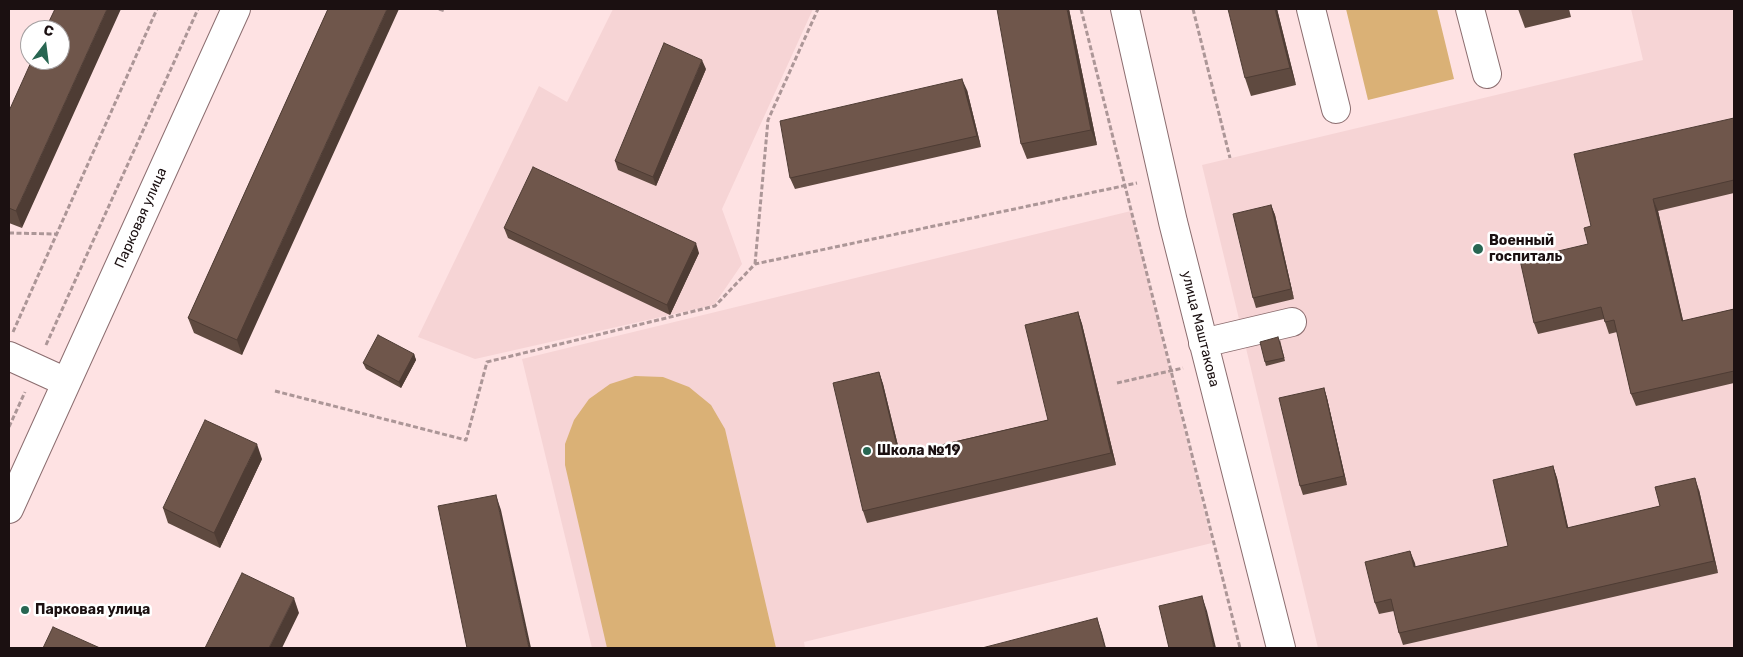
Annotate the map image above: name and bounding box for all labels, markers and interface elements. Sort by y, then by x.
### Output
north arrow [20,20,70,70]
text: С [42,22,56,40]
street label: Парковая улица [111,165,171,271]
place label: Военный госпиталь [1489,233,1562,266]
marker: Военный госпиталь [1471,242,1485,256]
street label: улица Маштакова [1177,269,1223,389]
place label: Школа №19 [877,443,960,459]
marker: Школа №19 [861,445,873,457]
place label: Парковая улица [35,602,150,618]
marker: Парковая улица [19,604,31,616]

